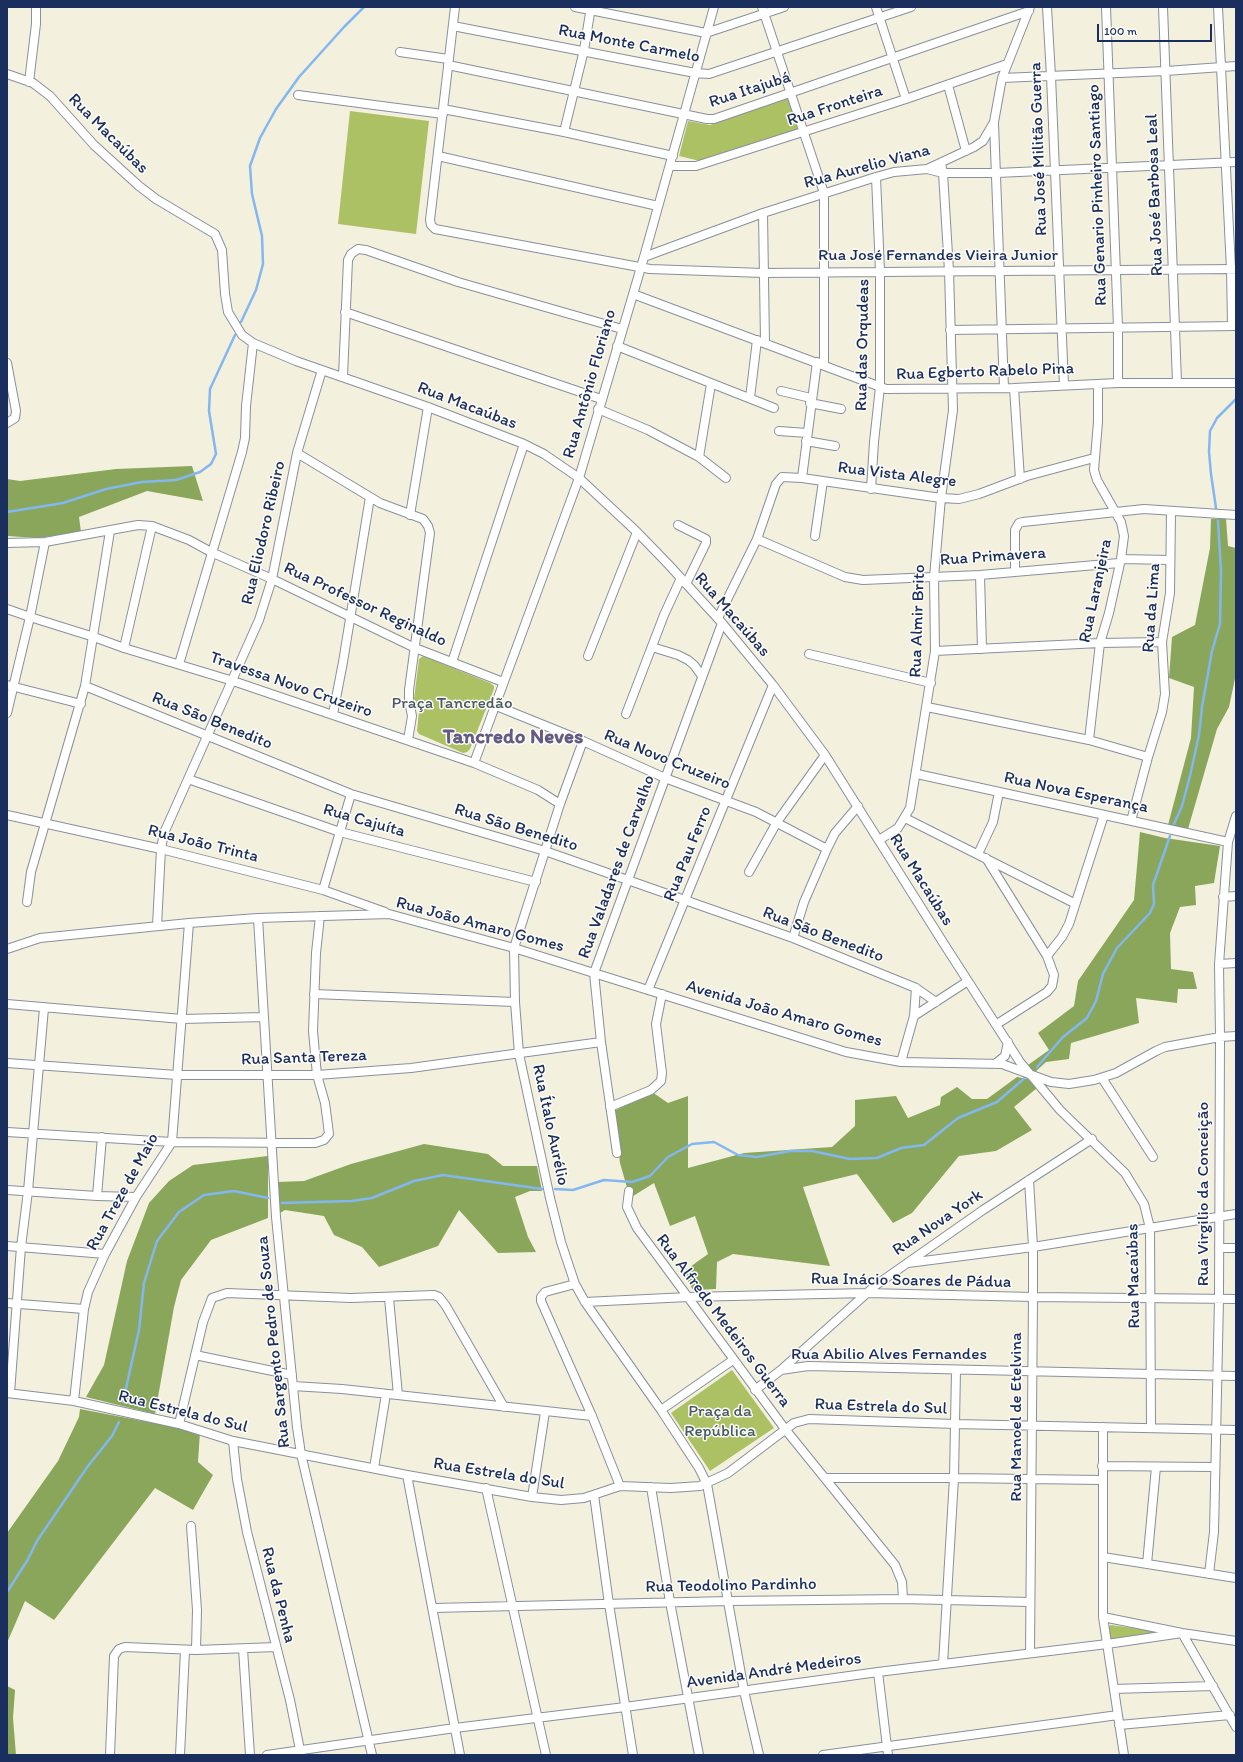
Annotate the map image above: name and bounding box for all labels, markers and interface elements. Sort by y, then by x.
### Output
scale bar [1099,16,1214,42]
street label: Rua Monte Carmelo [557,20,701,68]
text: 100 m [1104,24,1137,38]
street label: Rua José Militão Guerra [1026,62,1052,236]
street label: Rua Itajubá [707,67,793,113]
street label: Rua Fronteira [785,81,885,131]
street label: Rua Genario Pinheiro Santiago [1084,84,1112,306]
street label: Rua Macaúbas [64,90,152,178]
street label: Rua José Barbosa Leal [1142,114,1168,276]
street label: Rua Aurelio Viana [802,140,932,194]
street label: Rua José Fernandes Vieira Junior [818,246,1058,266]
street label: Rua das Orqudeas [852,279,874,411]
street label: Rua Antônio Floriano [559,307,621,461]
street label: Rua Egberto Rabelo Pina [896,359,1074,385]
street label: Rua Macaúbas [414,378,520,434]
street label: Rua Vista Alegre [836,458,958,492]
street label: Rua Eliodoro Ribeiro [238,459,290,607]
street label: Rua Laranjeira [1075,537,1117,645]
street label: Rua Primavera [939,543,1047,571]
street label: Rua Professor Reginaldo [280,558,450,652]
street label: Rua da Lima [1139,563,1165,653]
street label: Rua Almir Brito [906,564,930,678]
street label: Rua Macaúbas [690,569,774,661]
street label: Travessa Novo Cruzeiro [207,648,375,722]
street label: Rua São Benedito [149,688,275,754]
park label: Praça Tancredão [391,694,513,714]
district label: Tancredo Neves [443,725,583,751]
street label: Rua Novo Cruzeiro [601,725,733,795]
street label: Rua Nova Esperança [1002,768,1150,818]
street label: Rua Valadares de Carvalho [574,772,660,962]
street label: Rua Cajuíta [320,800,408,842]
street label: Rua São Benedito [452,800,580,856]
street label: Rua Pau Ferro [660,803,716,905]
street label: Rua João Trinta [146,820,260,868]
street label: Rua Macaúbas [884,830,958,930]
street label: Rua João Amaro Gomes [394,893,566,957]
street label: Rua São Benedito [760,903,886,967]
street label: Avenida João Amaro Gomes [684,976,884,1052]
street label: Rua Santa Tereza [241,1046,367,1070]
street label: Rua Ítalo Aurélio [527,1062,573,1188]
street label: Rua Virgilio da Conceição [1194,1102,1214,1286]
street label: Rua Treze de Maio [82,1130,164,1254]
street label: Rua Nova York [889,1185,987,1261]
street label: Rua Macaúbas [1123,1223,1145,1329]
street label: Rua Alfredo Medeiros Guerra [651,1230,795,1412]
street label: Rua Sargento Pedro de Souza [253,1235,295,1449]
street label: Rua Inácio Soares de Pádua [811,1269,1011,1293]
street label: Rua Manoel de Etelvina [1007,1332,1027,1502]
street label: Rua Abilio Alves Fernandes [791,1345,987,1365]
street label: Rua Estrela do Sul [116,1386,250,1438]
street label: Rua Estrela do Sul [814,1394,948,1420]
park label: Praça da República [684,1402,756,1442]
street label: Rua Estrela do Sul [432,1454,566,1494]
street label: Rua da Penha [256,1545,300,1645]
street label: Rua Teodolino Pardinho [645,1574,817,1598]
street label: Avenida André Medeiros [685,1649,863,1693]

